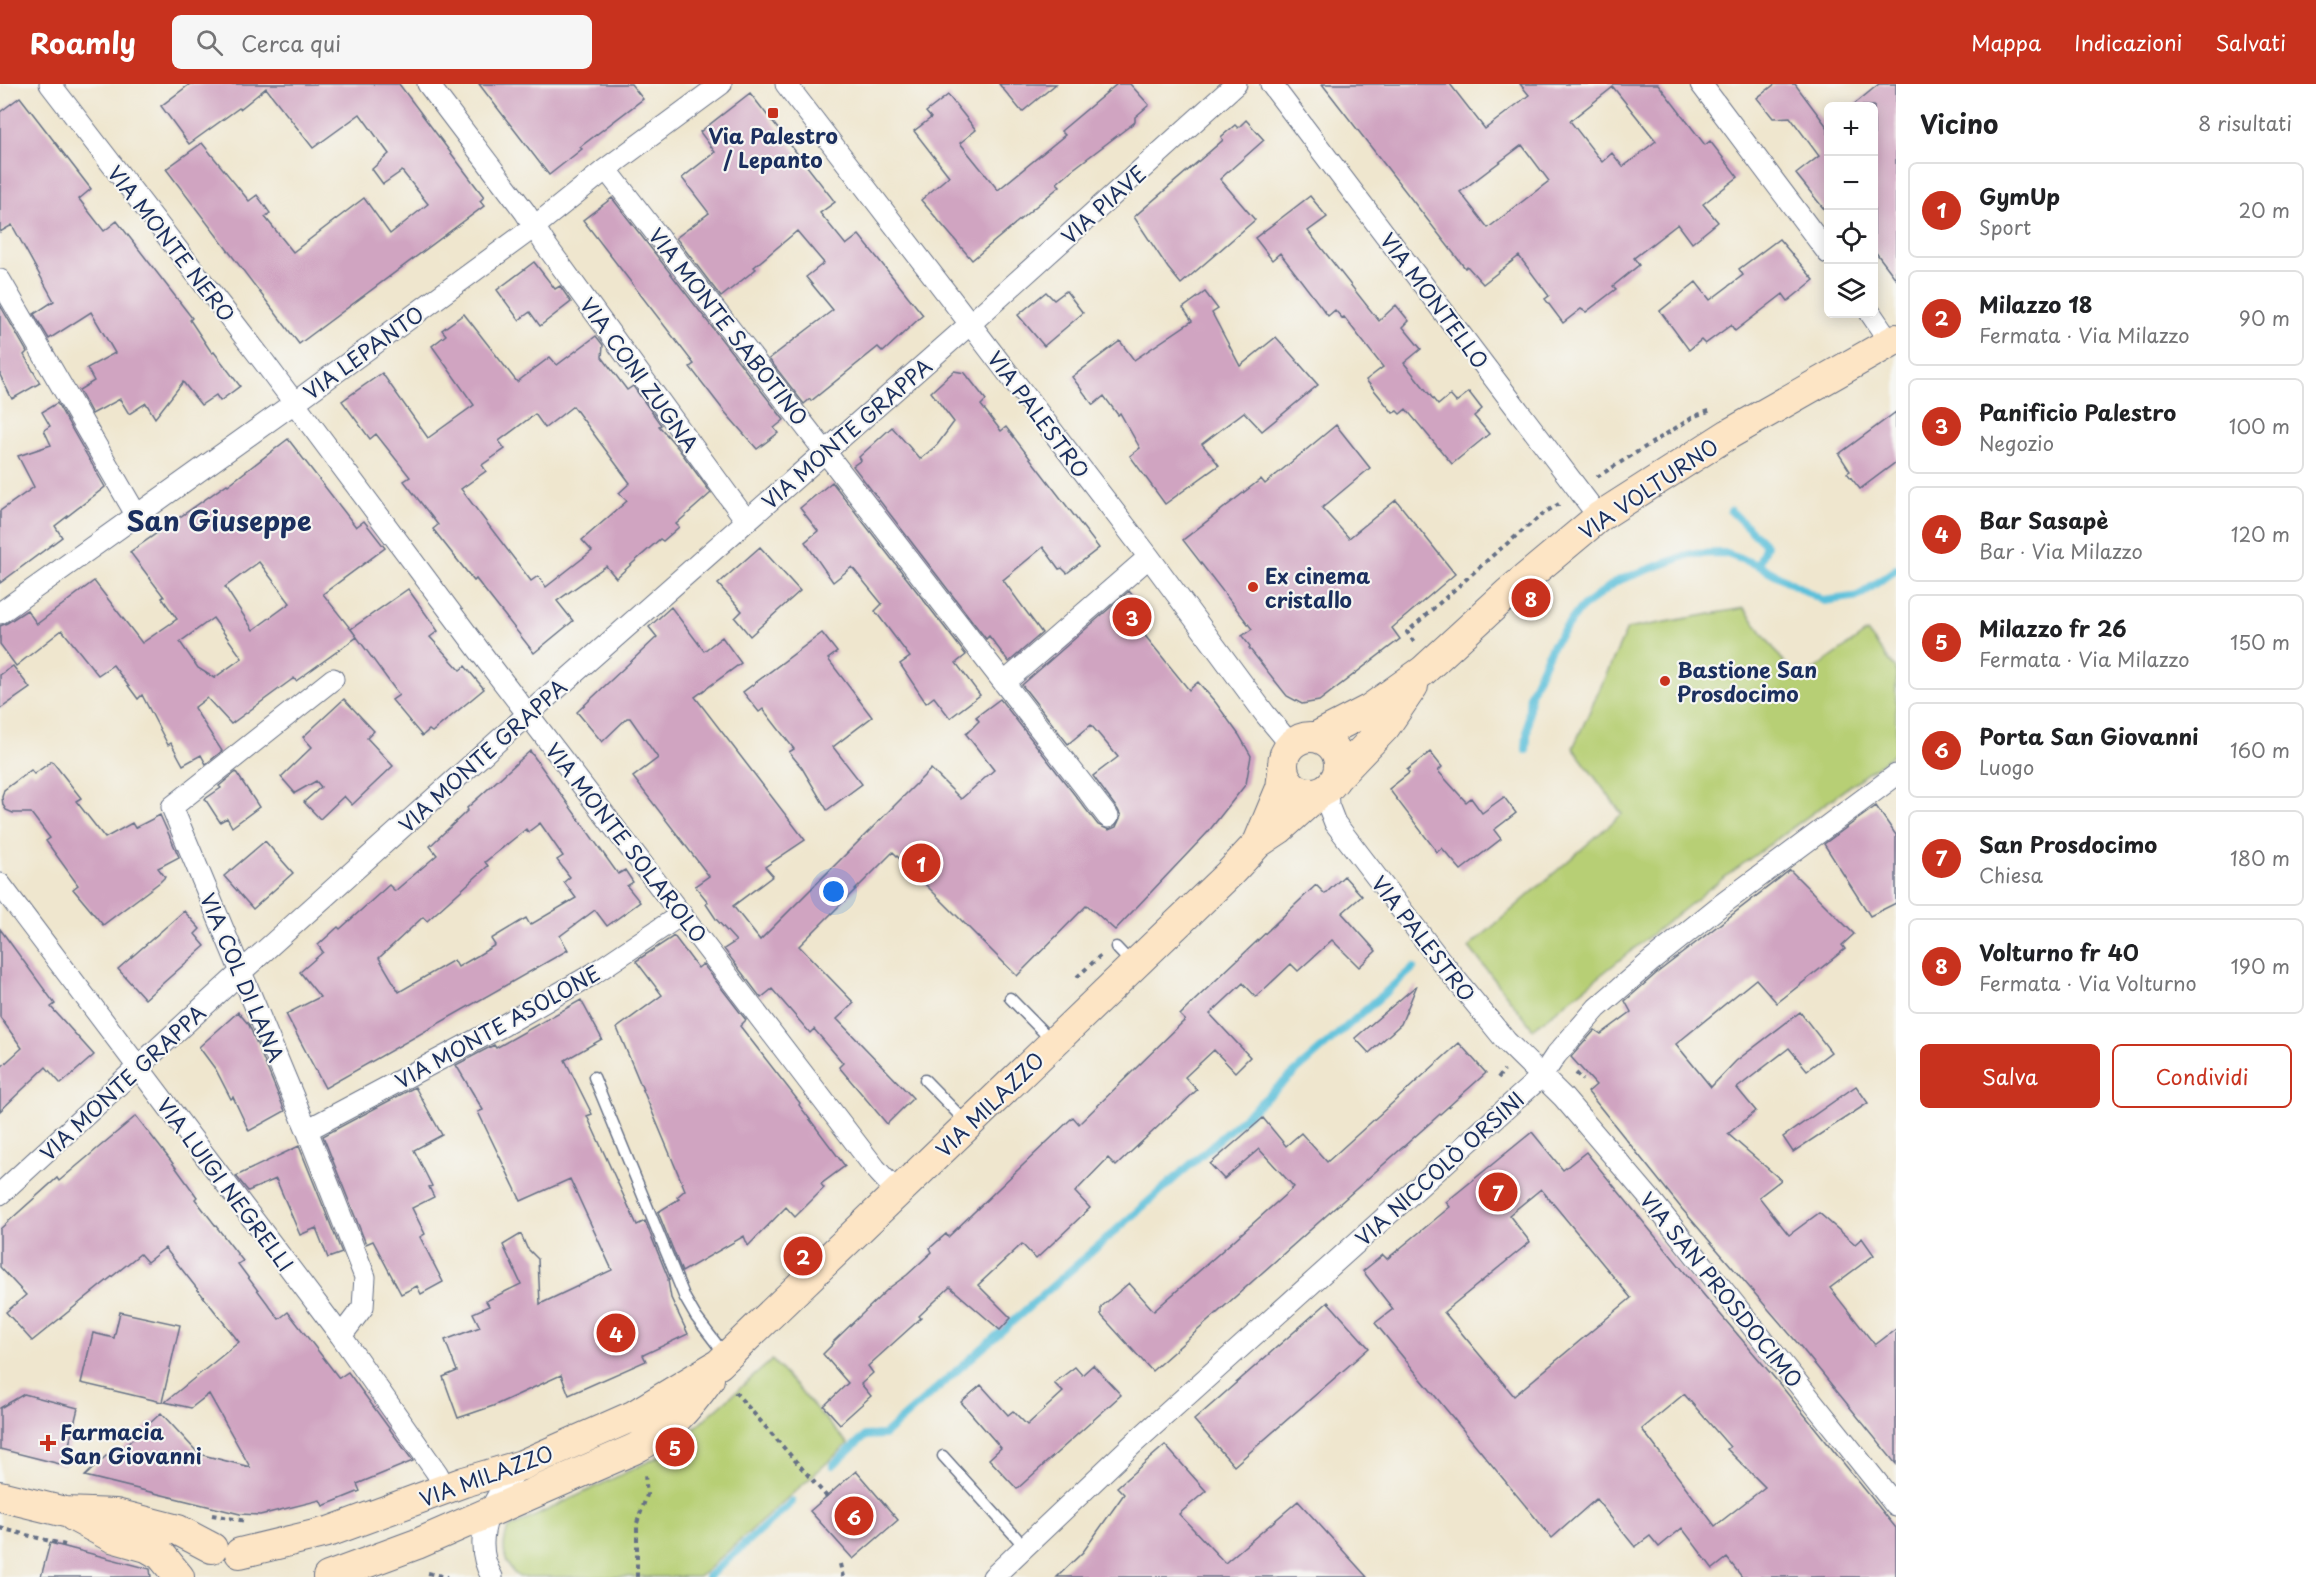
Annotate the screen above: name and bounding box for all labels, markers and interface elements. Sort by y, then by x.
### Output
search box [172,15,592,69]
text: Roamly [30,21,136,64]
icon: search [193,26,226,59]
text: Cerca qui [241,26,341,59]
text: Mappa [1971,26,2041,58]
text: Indicazioni [2074,26,2182,58]
text: Salvati [2215,26,2286,58]
map controls [1824,102,1878,318]
button: + [1824,102,1878,156]
text: Vicino [1920,104,1998,143]
marker: Via Palestro / Lepanto [766,106,780,120]
text: 8 risultati [2198,108,2292,138]
place label: Via Palestro / Lepanto [708,119,838,175]
button: − [1824,156,1878,210]
street label: VIA PIAVE [1053,157,1153,251]
street label: VIA MONTE NERO [101,158,243,328]
text: GymUp [1979,179,2060,212]
text: 1 [1937,195,1946,225]
text: 20 m [2238,195,2290,225]
button: locate [1824,210,1878,264]
text: Sport [1979,212,2031,242]
street label: VIA MONTE SABOTINO [642,220,816,432]
street label: VIA MONTELLO [1373,225,1497,375]
button: layers [1824,264,1878,318]
text: Milazzo 18 [1979,287,2093,320]
street label: VIA CONI ZUGNA [573,290,707,458]
street label: VIA LEPANTO [296,297,430,407]
text: 2 [1934,303,1949,333]
text: 90 m [2239,303,2290,333]
text: Fermata · Via Milazzo [1979,320,2190,350]
street label: VIA PALESTRO [980,343,1098,485]
street label: VIA MONTE GRAPPA [754,350,938,516]
text: Panificio Palestro [1979,395,2176,428]
text: 3 [1935,411,1948,441]
text: 100 m [2229,411,2290,441]
text: Negozio [1979,428,2054,458]
street label: VIA VOLTURNO [1572,429,1724,547]
district label: San Giuseppe [126,499,312,540]
text: Bar Sasapè [1979,503,2108,536]
text: 4 [1935,519,1948,549]
text: 120 m [2231,519,2290,549]
text: Bar · Via Milazzo [1979,536,2143,566]
place label: Ex cinema cristallo [1265,559,1370,615]
pin: 8 [1512,576,1550,620]
marker: Ex cinema cristallo [1246,580,1260,594]
pin: 3 [1112,594,1152,640]
text: Milazzo fr 26 [1979,611,2127,644]
text: 5 [1935,627,1948,657]
text: 150 m [2230,627,2290,657]
text: Fermata · Via Milazzo [1979,644,2190,674]
place label: Bastione San Prosdocimo [1677,653,1817,709]
street label: VIA MONTE GRAPPA [391,671,573,839]
marker: Bastione San Prosdocimo [1658,674,1672,688]
text: Porta San Giovanni [1979,719,2199,752]
street label: VIA MONTE SOLAROLO [539,735,715,949]
text: 6 [1934,735,1949,765]
text: 160 m [2230,735,2290,765]
text: Luogo [1979,752,2034,782]
text: San Prosdocimo [1979,827,2157,860]
pin: 1 [902,840,940,886]
text: 7 [1936,843,1947,873]
text: 180 m [2230,843,2290,873]
text: Chiesa [1979,860,2043,890]
street label: VIA PALESTRO [1364,868,1484,1008]
your location [819,877,848,906]
street label: VIA COL DI LANA [193,887,293,1067]
text: Volturno fr 40 [1979,935,2139,968]
text: 8 [1935,951,1948,981]
text: 190 m [2231,951,2290,981]
street label: VIA MONTE ASOLONE [389,956,605,1096]
text: Fermata · Via Volturno [1979,968,2197,998]
street label: VIA MONTE GRAPPA [32,996,212,1168]
street label: VIA MILAZZO [928,1044,1050,1164]
button: Salva [1920,1044,2100,1108]
button: Condividi [2112,1044,2292,1108]
street label: VIA NICCOLÒ ORSINI [1347,1083,1531,1253]
street label: VIA LUIGI NEGRELLI [150,1090,302,1278]
pin: 7 [1478,1170,1518,1214]
street label: VIA SAN PROSDOCIMO [1633,1184,1811,1394]
pin: 2 [784,1234,822,1278]
pin: 4 [596,1310,636,1356]
place label: Farmacia San Giovanni [60,1415,202,1471]
pin: 5 [656,1424,694,1470]
marker: Farmacia San Giovanni [41,1436,55,1450]
street label: VIA MILAZZO [415,1436,557,1514]
pin: 6 [834,1494,874,1538]

